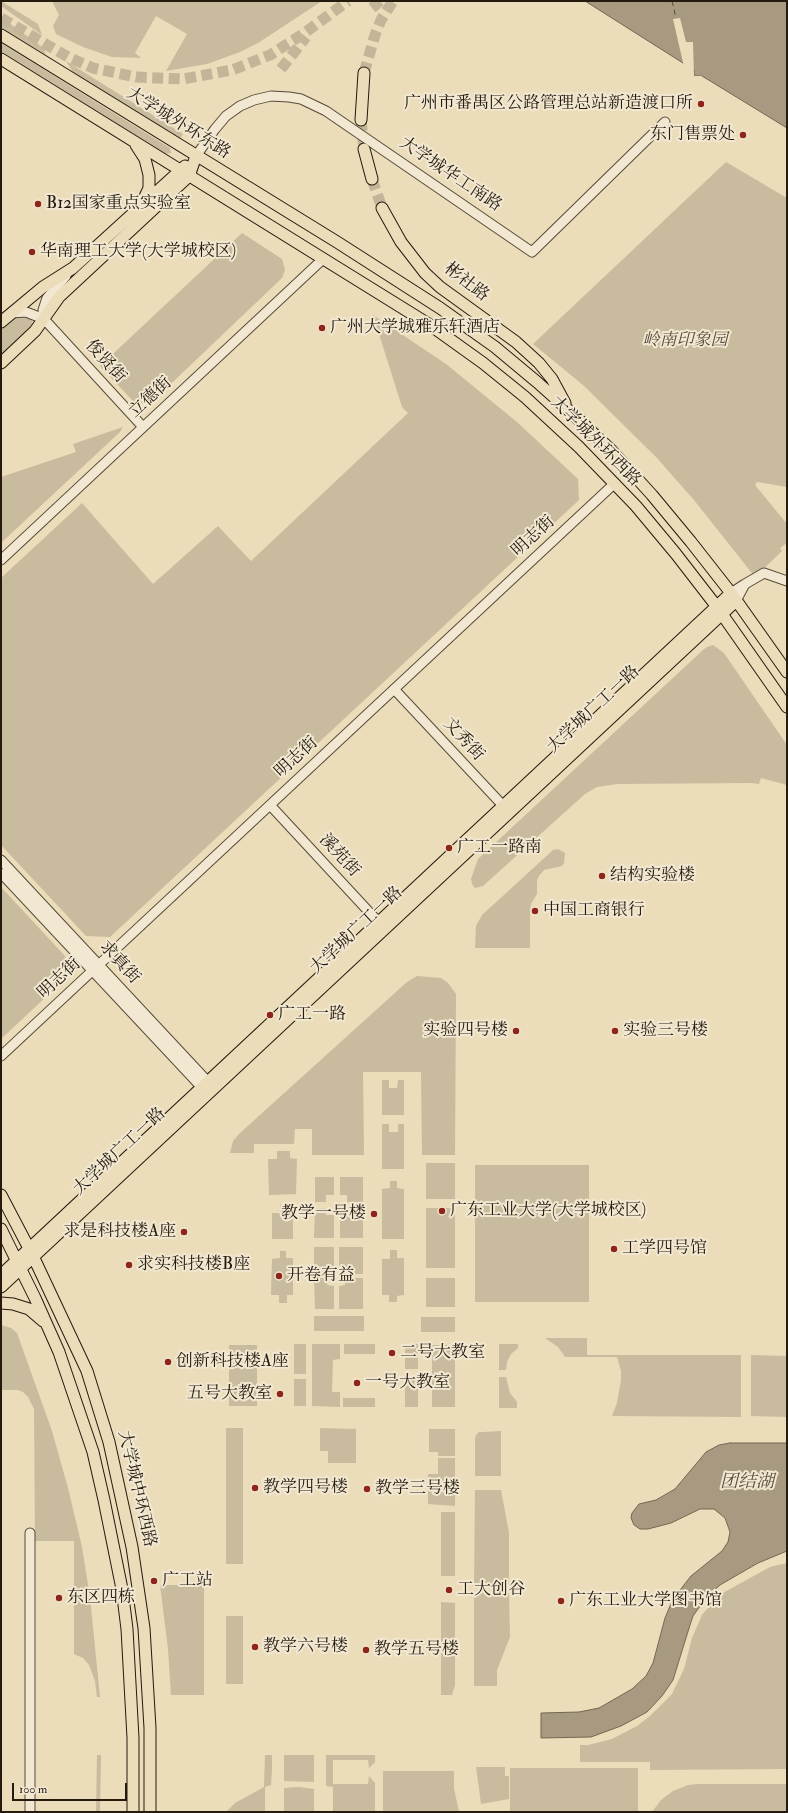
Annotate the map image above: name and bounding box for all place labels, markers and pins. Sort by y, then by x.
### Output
place label: 广州市番禺区公路管理总站新造渡口所 [404,94,693,114]
marker: 广州市番禺区公路管理总站新造渡口所 [696,99,706,109]
place label: 东门售票处 [650,125,735,145]
marker: 东门售票处 [738,130,748,140]
place label: B12国家重点实验室 [46,194,191,214]
marker: B12国家重点实验室 [33,199,43,209]
place label: 华南理工大学(大学城校区) [40,242,236,262]
marker: 华南理工大学(大学城校区) [27,247,37,257]
place label: 广州大学城雅乐轩酒店 [330,318,500,338]
marker: 广州大学城雅乐轩酒店 [317,323,327,333]
place label: 广工一路南 [457,838,542,858]
marker: 广工一路南 [444,843,454,853]
place label: 结构实验楼 [610,866,695,886]
marker: 结构实验楼 [597,871,607,881]
place label: 中国工商银行 [543,901,645,921]
marker: 中国工商银行 [530,906,540,916]
place label: 广工一路 [278,1005,346,1025]
marker: 广工一路 [265,1010,275,1020]
place label: 实验四号楼 [423,1021,508,1041]
place label: 实验三号楼 [623,1021,708,1041]
marker: 实验四号楼 [511,1026,521,1036]
marker: 实验三号楼 [610,1026,620,1036]
place label: 广东工业大学(大学城校区) [450,1201,646,1221]
place label: 教学一号楼 [281,1204,366,1224]
marker: 广东工业大学(大学城校区) [437,1206,447,1216]
marker: 教学一号楼 [369,1209,379,1219]
place label: 求是科技楼A座 [63,1222,176,1242]
marker: 求是科技楼A座 [179,1227,189,1237]
place label: 工学四号馆 [622,1239,707,1259]
marker: 工学四号馆 [609,1244,619,1254]
place label: 求实科技楼B座 [137,1255,250,1275]
marker: 求实科技楼B座 [124,1260,134,1270]
place label: 开卷有益 [287,1266,355,1286]
marker: 开卷有益 [274,1271,284,1281]
place label: 二号大教室 [400,1343,485,1363]
marker: 二号大教室 [387,1348,397,1358]
place label: 创新科技楼A座 [176,1352,289,1372]
marker: 创新科技楼A座 [163,1357,173,1367]
place label: 一号大教室 [365,1373,450,1393]
marker: 一号大教室 [352,1378,362,1388]
place label: 五号大教室 [187,1384,272,1404]
marker: 五号大教室 [275,1389,285,1399]
place label: 教学四号楼 [263,1478,348,1498]
place label: 教学三号楼 [375,1479,460,1499]
marker: 教学四号楼 [250,1483,260,1493]
marker: 教学三号楼 [362,1484,372,1494]
place label: 广工站 [162,1571,213,1591]
marker: 广工站 [149,1576,159,1586]
place label: 工大创谷 [457,1580,525,1600]
marker: 工大创谷 [444,1585,454,1595]
place label: 东区四栋 [67,1588,135,1608]
place label: 广东工业大学图书馆 [569,1591,722,1611]
marker: 东区四栋 [54,1593,64,1603]
marker: 广东工业大学图书馆 [556,1596,566,1606]
place label: 教学六号楼 [263,1637,348,1657]
place label: 教学五号楼 [374,1640,459,1660]
marker: 教学六号楼 [250,1642,260,1652]
marker: 教学五号楼 [361,1645,371,1655]

